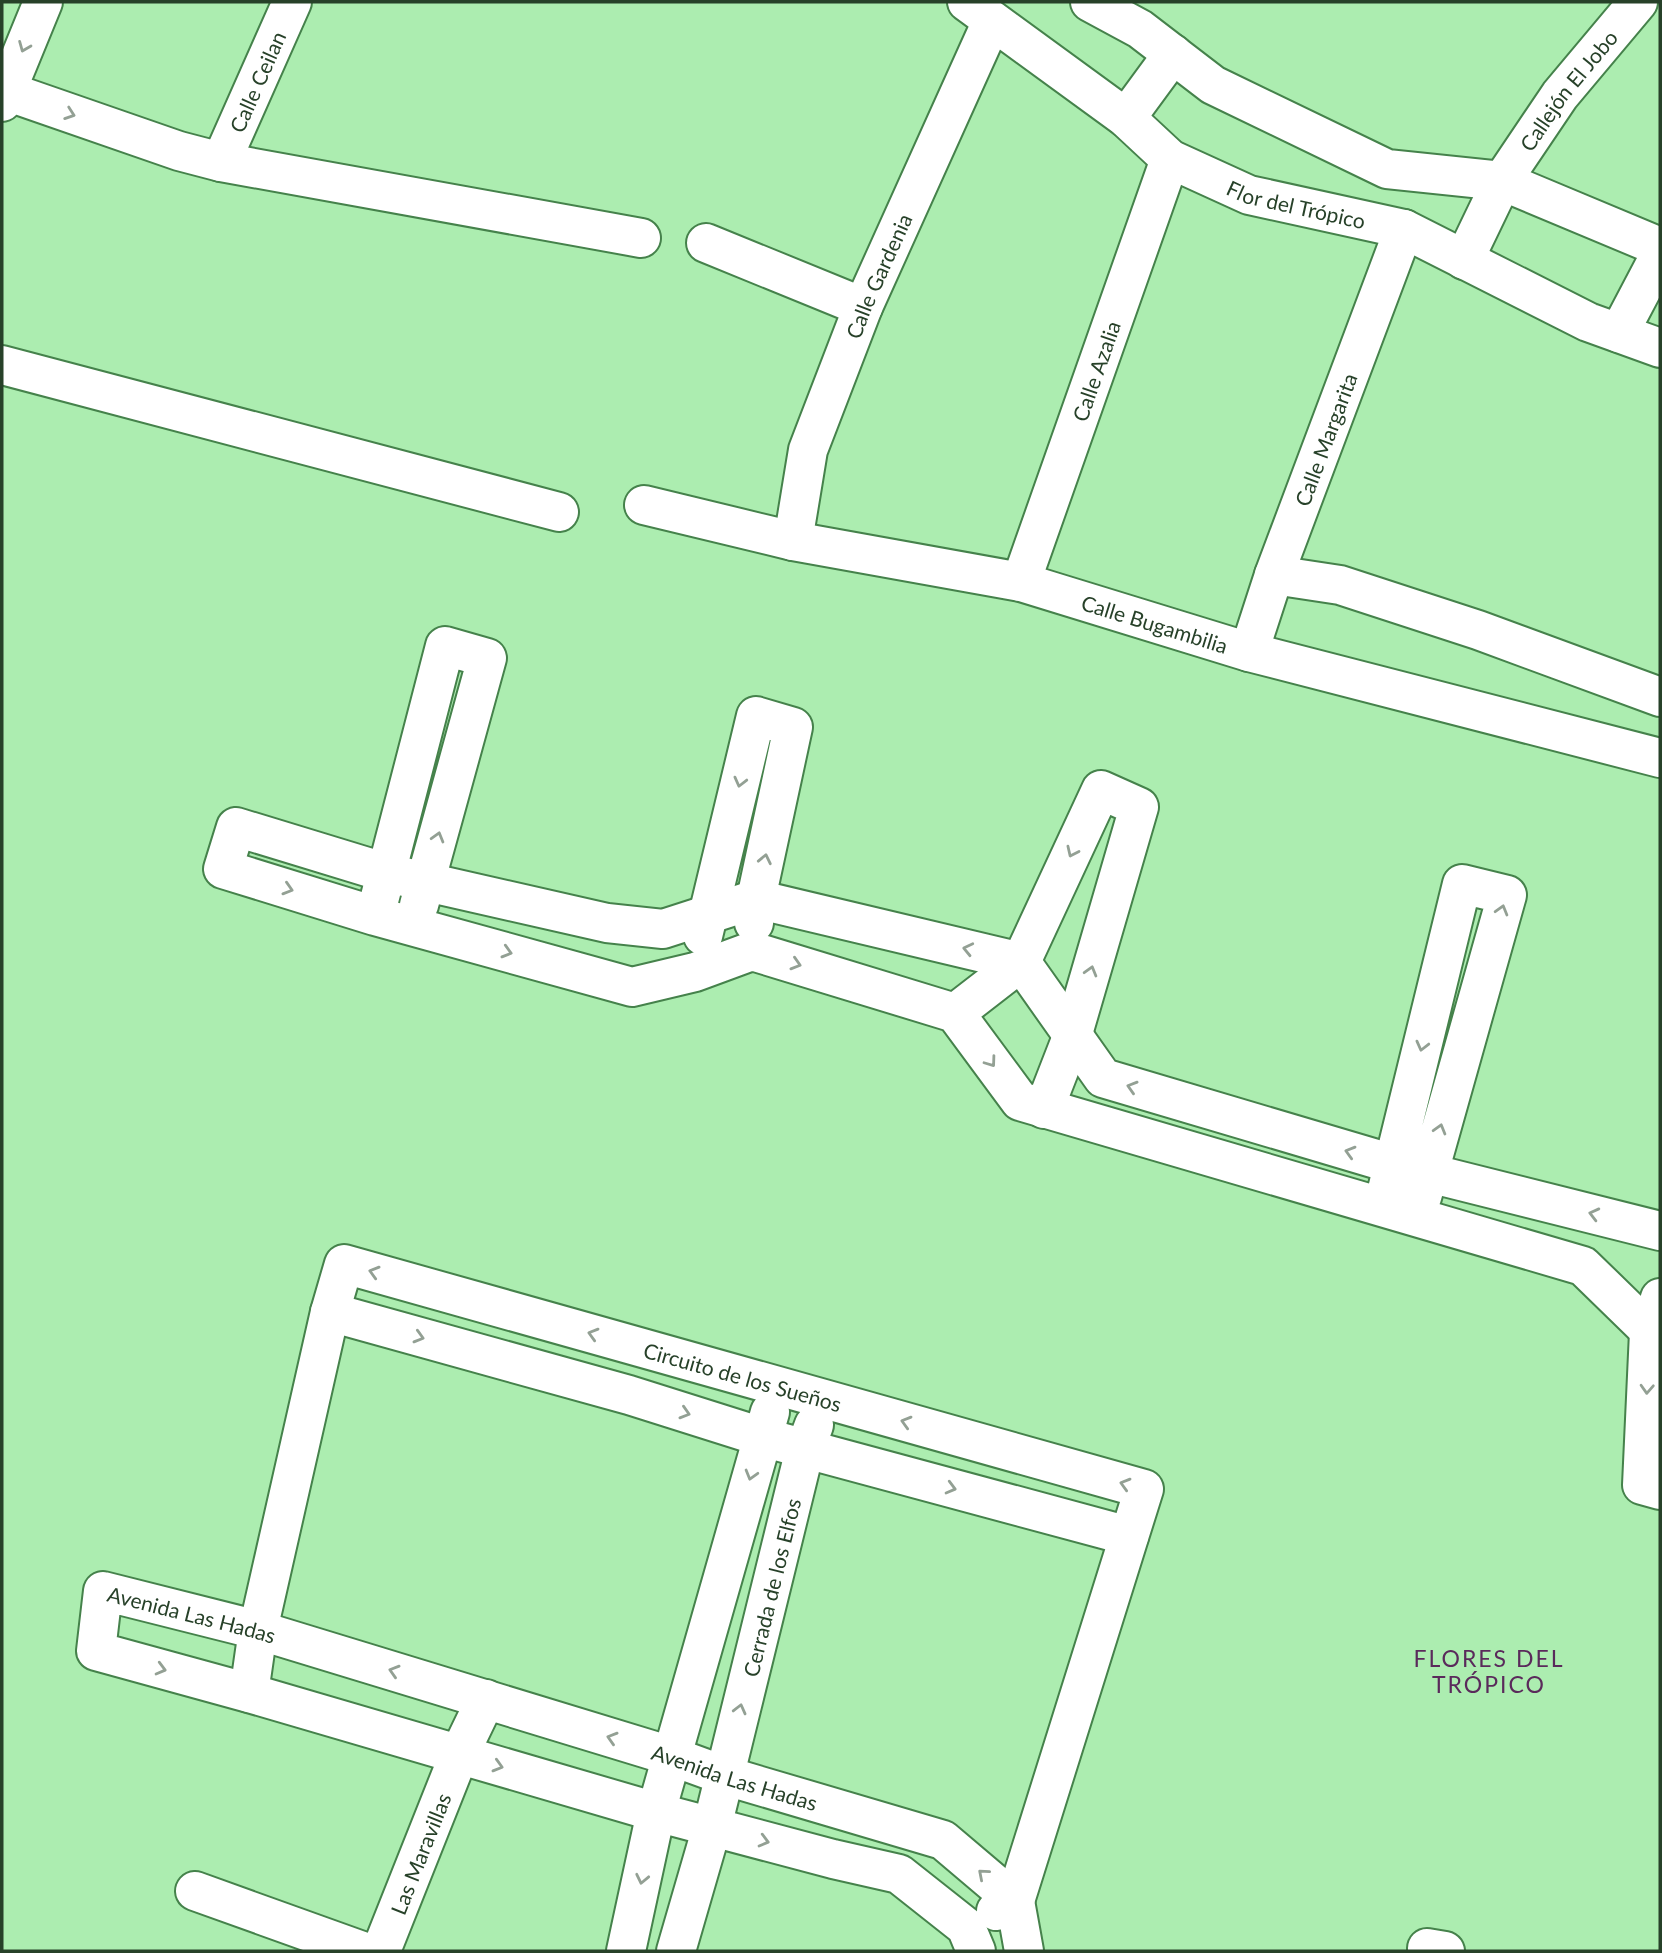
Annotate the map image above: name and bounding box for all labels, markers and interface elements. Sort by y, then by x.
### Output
street label: Callejón El Jobo [1514,25,1622,155]
street label: Calle Ceilan [223,27,290,136]
one-way arrow [18,39,32,52]
one-way arrow [64,106,76,120]
street label: Flor del Trópico [1223,174,1368,233]
street label: Calle Gardenia [840,209,916,342]
street label: Calle Azalia [1066,317,1125,424]
street label: Calle Margarita [1289,369,1361,509]
street label: Calle Bugambilia [1079,589,1231,657]
one-way arrow [734,776,748,788]
one-way arrow [429,831,444,843]
one-way arrow [1066,845,1080,857]
one-way arrow [756,853,771,865]
one-way arrow [282,881,294,896]
one-way arrow [1494,905,1509,917]
one-way arrow [962,943,974,957]
one-way arrow [501,944,513,959]
one-way arrow [789,955,801,970]
one-way arrow [1083,966,1098,978]
one-way arrow [1416,1040,1430,1052]
one-way arrow [983,1054,995,1067]
one-way arrow [1126,1080,1138,1095]
one-way arrow [1432,1123,1446,1135]
one-way arrow [1344,1145,1356,1160]
one-way arrow [1588,1208,1600,1222]
one-way arrow [368,1266,380,1281]
one-way arrow [413,1328,425,1343]
one-way arrow [587,1328,599,1342]
street label: Circuito de los Sueños [641,1336,845,1416]
one-way arrow [1639,1384,1654,1395]
one-way arrow [678,1405,691,1419]
one-way arrow [901,1416,913,1431]
one-way arrow [745,1469,760,1481]
one-way arrow [1120,1477,1132,1492]
one-way arrow [945,1480,957,1494]
street label: Cerrada de los Elfos [737,1496,805,1679]
street label: Avenida Las Hadas [105,1580,279,1647]
district label: FLORES DEL TRÓPICO [1413,1644,1565,1698]
one-way arrow [155,1661,167,1675]
one-way arrow [389,1665,401,1680]
one-way arrow [732,1703,746,1715]
one-way arrow [606,1732,618,1747]
street label: Avenida Las Hadas [649,1738,820,1815]
one-way arrow [491,1758,503,1772]
street label: Las Maravillas [384,1789,455,1918]
one-way arrow [758,1833,770,1847]
one-way arrow [978,1870,991,1882]
one-way arrow [636,1872,651,1884]

